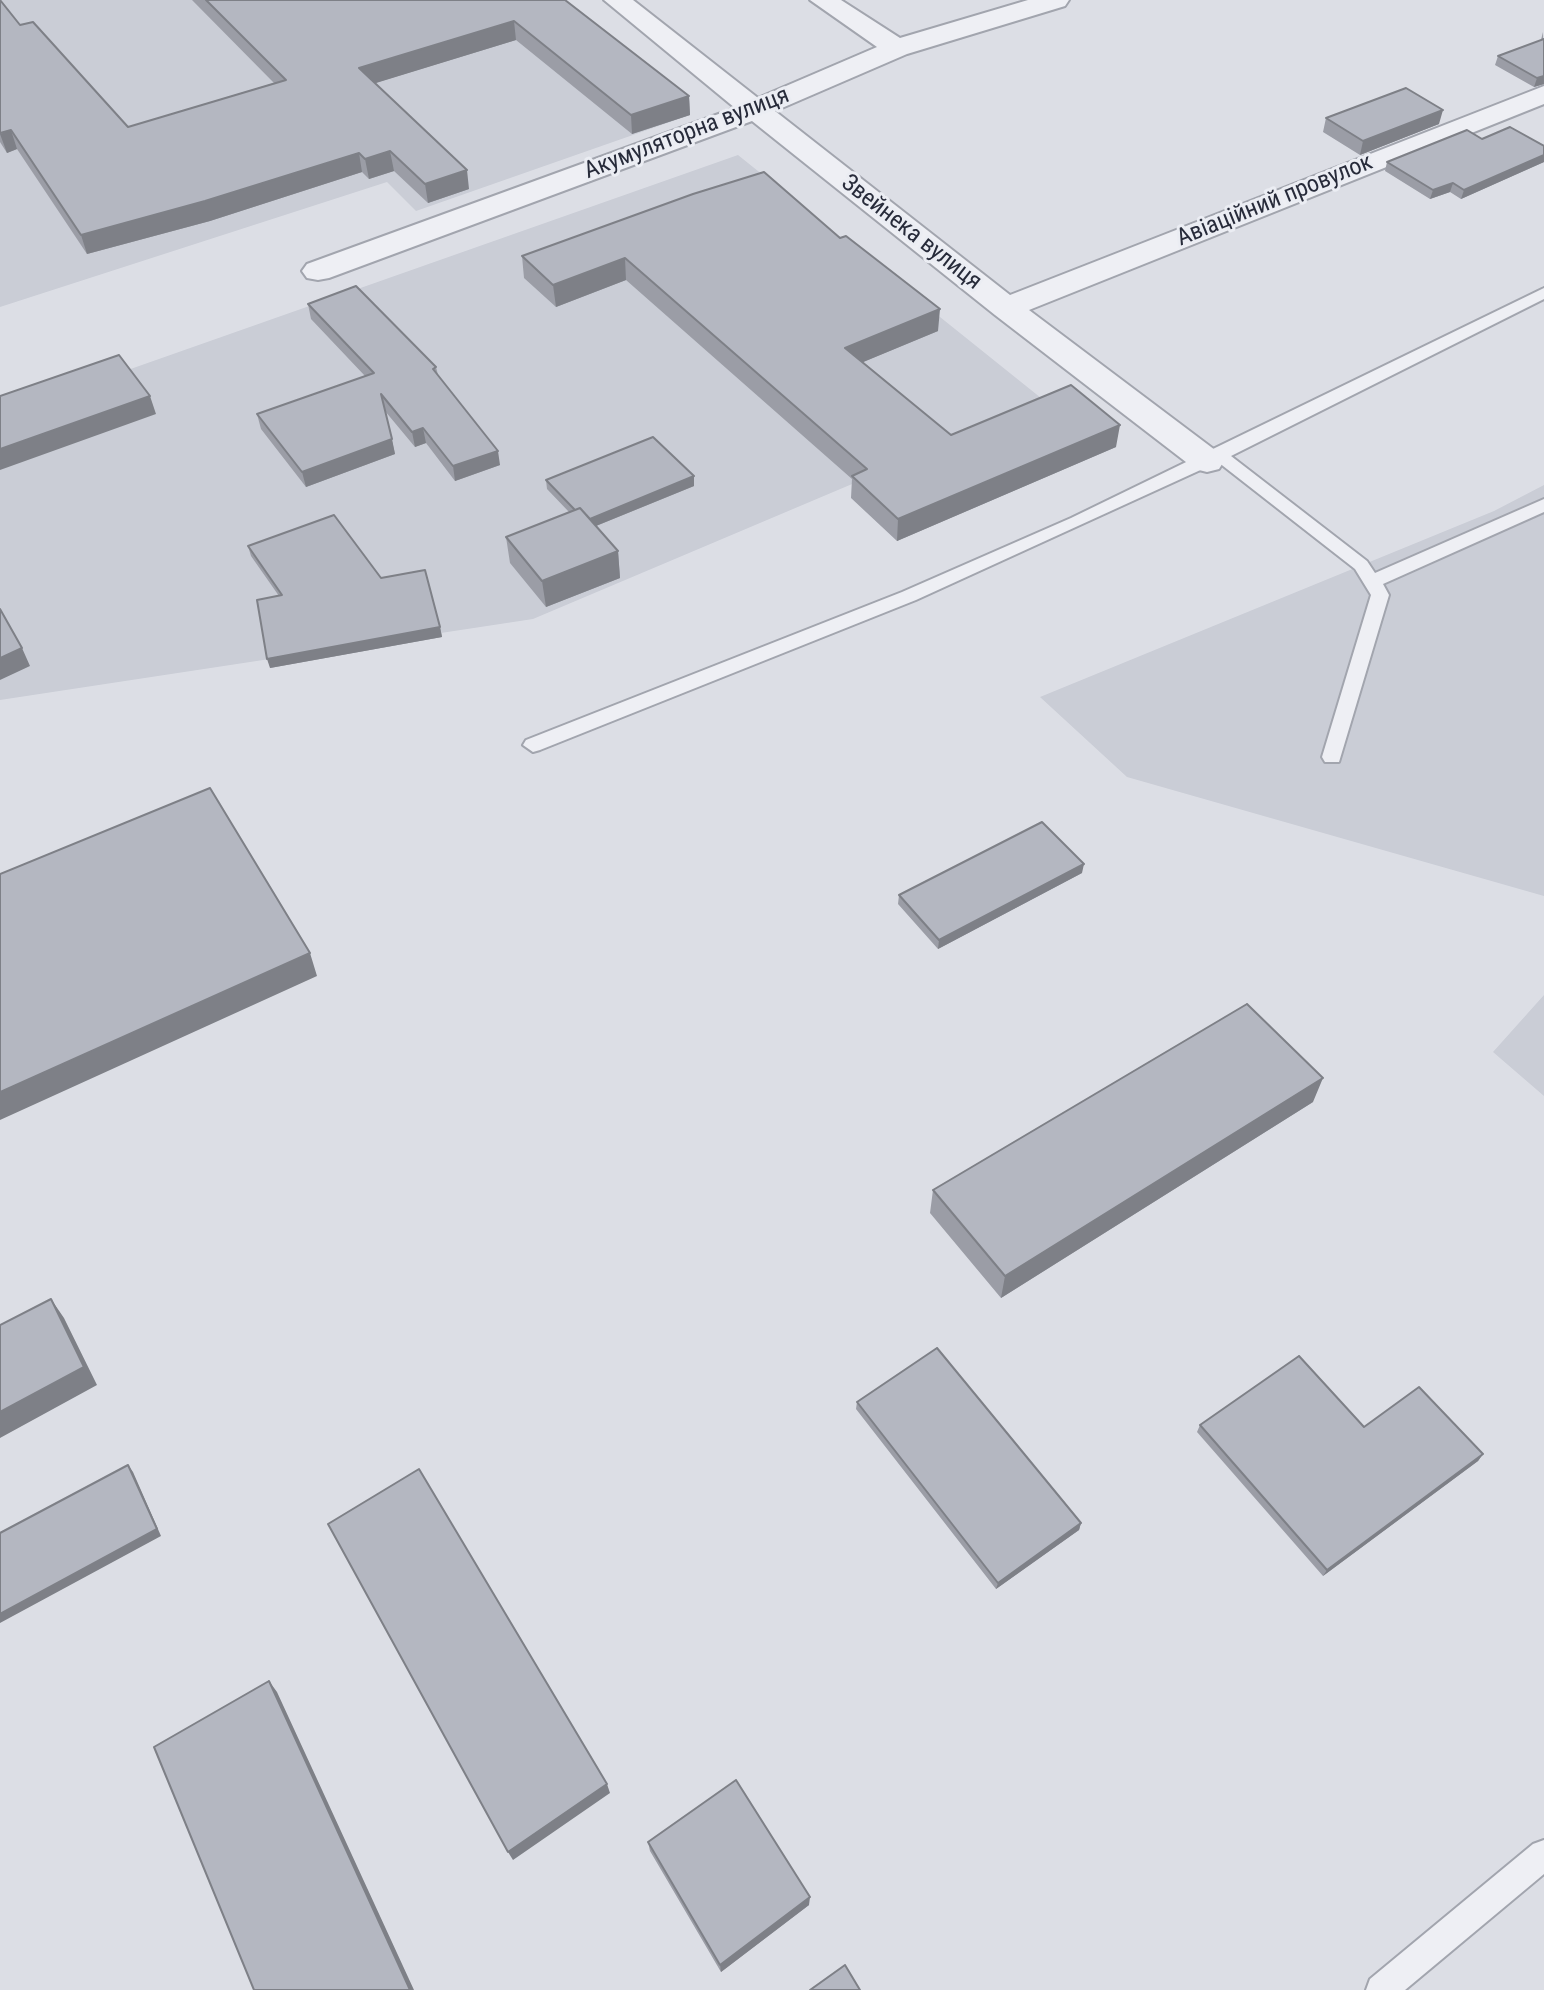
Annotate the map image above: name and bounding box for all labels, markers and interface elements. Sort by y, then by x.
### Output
street label: Акумуляторна вулиця [580,82,794,186]
street label: Авіаційний провулок [1173,149,1377,253]
street label: Звейнека вулиця [835,169,987,297]

